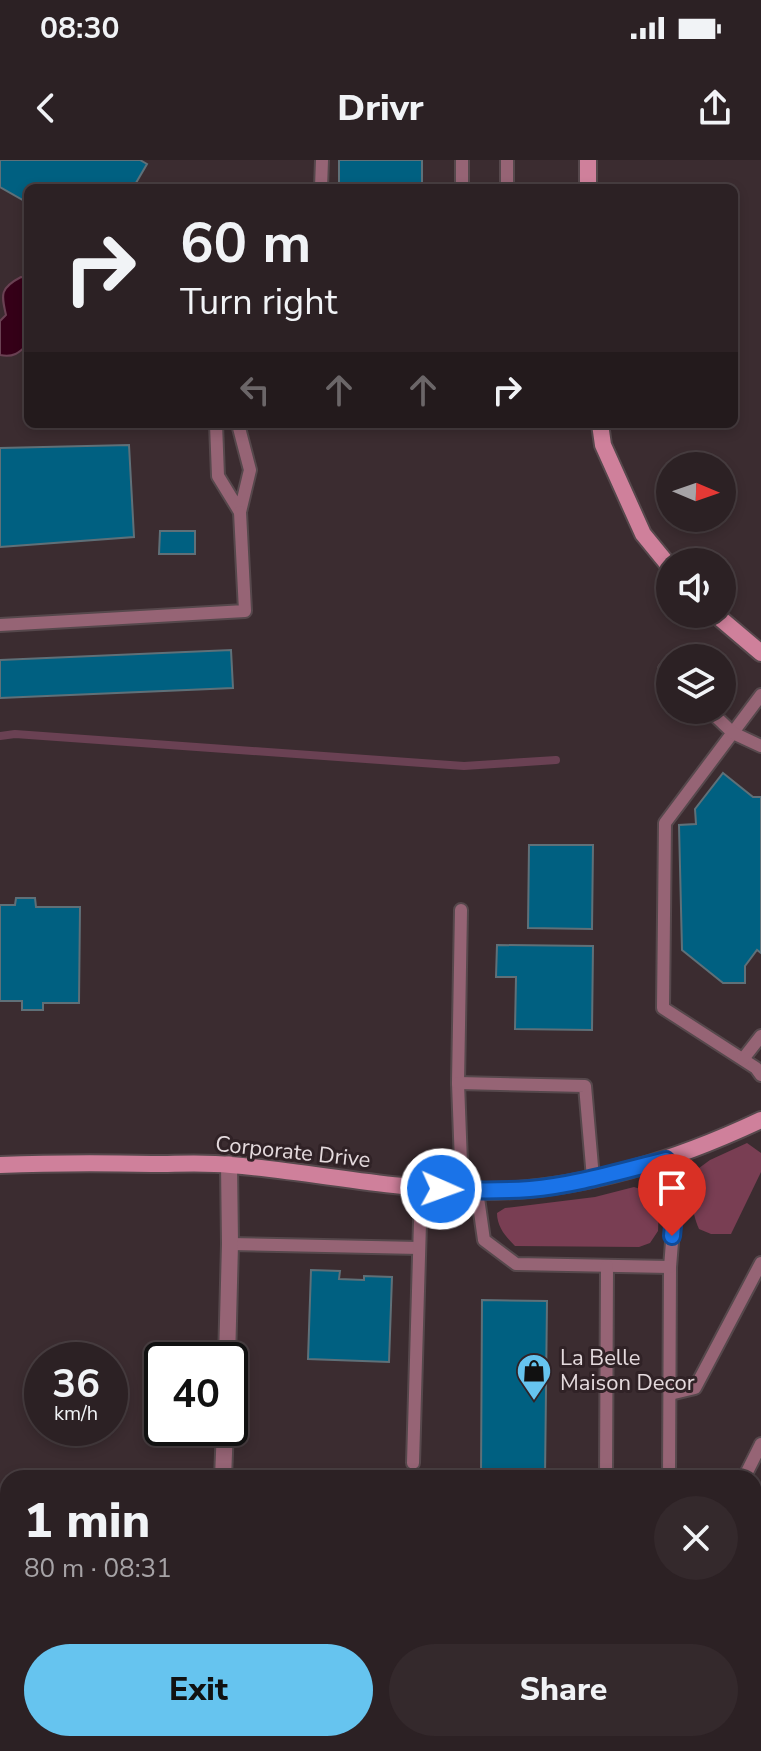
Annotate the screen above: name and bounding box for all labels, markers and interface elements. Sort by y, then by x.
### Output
text: 08:30 [40,8,119,49]
text: Drivr [337,84,424,133]
icon: back [24,86,68,130]
icon: share [693,86,737,130]
text: 60 m [180,205,311,282]
icon: right [48,216,152,320]
text: Turn right [180,278,337,327]
icon: left [233,368,277,412]
icon: ahead [317,368,361,412]
icon: ahead [401,368,445,412]
icon: right [485,368,529,412]
north arrow [656,452,736,532]
map controls [656,452,736,724]
button: sound [656,548,736,628]
button: layers [656,644,736,724]
street label: Corporate Drive [214,1129,372,1175]
position arrow [399,1147,483,1231]
pin [638,1154,706,1236]
icon: arrive [650,1166,694,1210]
speed limit sign: 40 [144,1342,248,1446]
place label: La Belle Maison Decor [560,1343,695,1398]
shop icon: La Belle Maison Decor [515,1352,553,1402]
text: 36 [52,1357,100,1411]
text: km/h [54,1400,98,1427]
text: 1 min [24,1488,150,1554]
button: close [654,1496,738,1580]
text: 80 m · 08:31 [24,1551,172,1586]
button: Exit [24,1644,373,1736]
button: Share [389,1644,738,1736]

